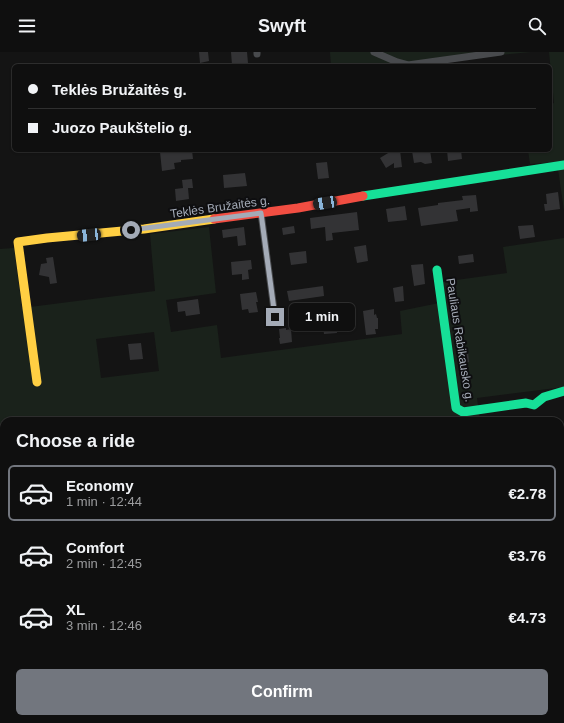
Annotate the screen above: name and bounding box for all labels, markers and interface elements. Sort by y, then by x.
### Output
icon: menu [16,15,38,37]
icon: search [526,15,548,37]
text: Swyft [258,16,306,36]
text: Teklės Bružaitės g. [52,81,187,98]
text: Juozo Paukštelio g. [52,119,192,136]
street label: Teklės Bružaitės g. [169,193,271,221]
car [312,195,338,211]
route start [122,221,140,239]
car [76,228,102,242]
street label: Pauliaus Rabikausko g. [443,277,477,403]
callout: 1 min [289,303,355,331]
route end [266,308,284,326]
text: 1 min [305,309,339,324]
text: Choose a ride [16,431,135,451]
icon: car [18,475,54,511]
text: Economy [66,477,134,494]
text: €2.78 [508,485,546,502]
text: 1 min · 12:44 [66,494,142,509]
icon: car [18,537,54,573]
text: Comfort [66,539,124,556]
text: €3.76 [508,547,546,564]
text: 2 min · 12:45 [66,556,142,571]
icon: car [18,599,54,635]
text: XL [66,601,85,618]
text: €4.73 [508,609,546,626]
text: 3 min · 12:46 [66,618,142,633]
button: Confirm [16,669,548,715]

